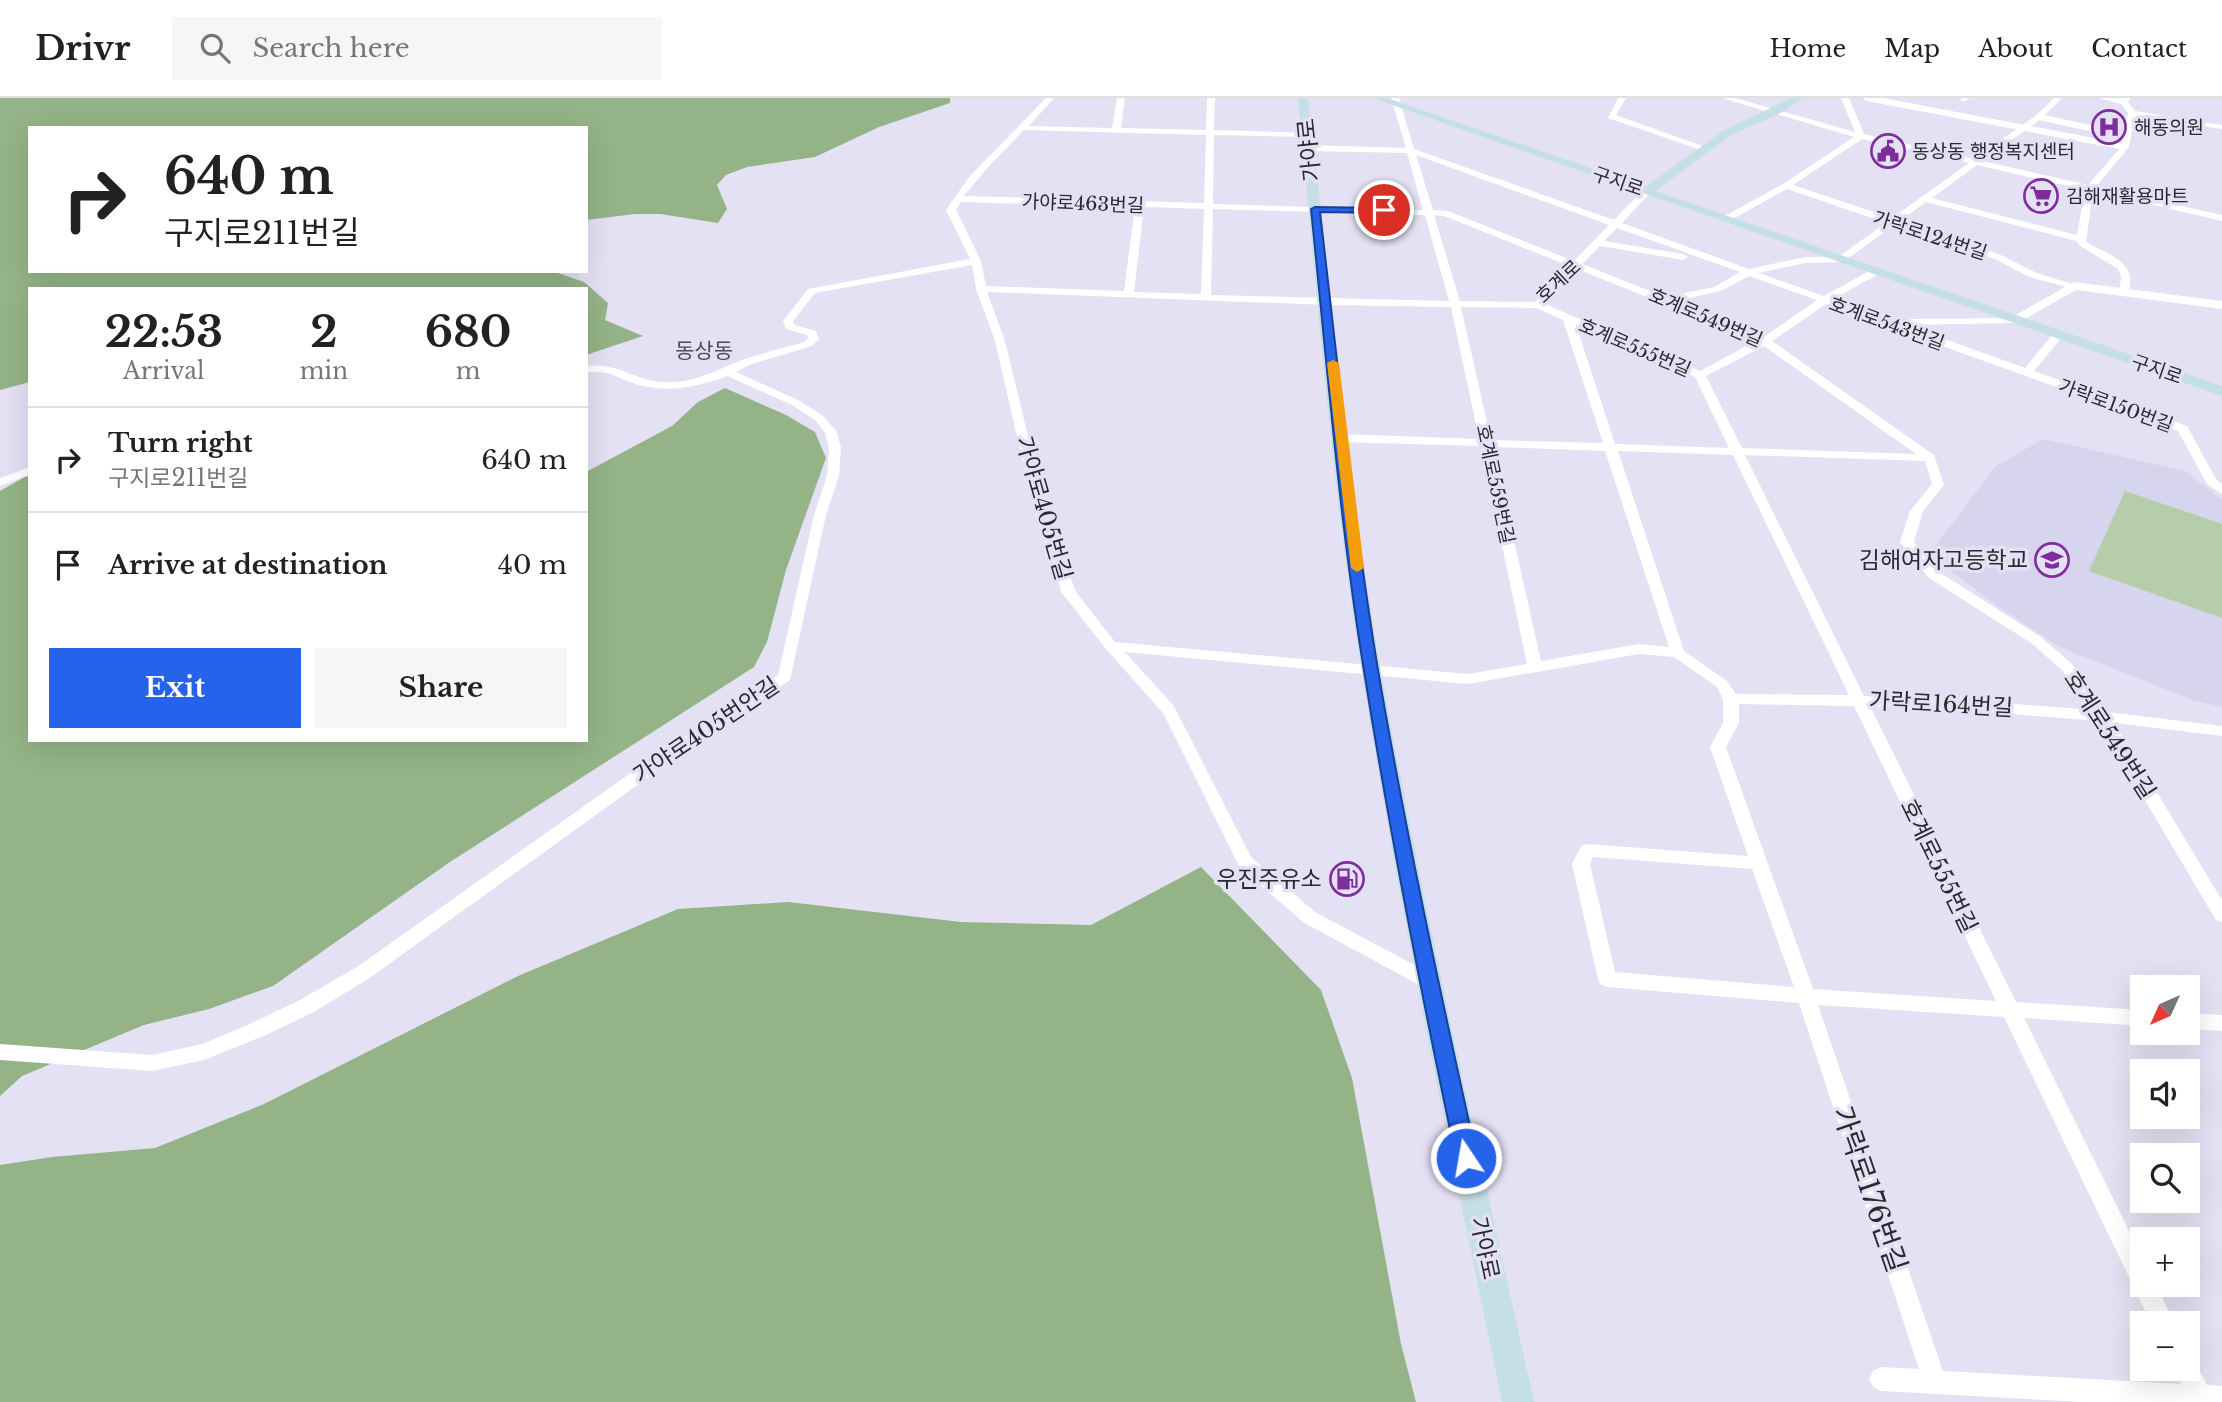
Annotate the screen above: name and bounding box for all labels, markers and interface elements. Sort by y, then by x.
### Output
search box [172,17,662,80]
text: Drivr [35,28,130,69]
icon: search [196,29,234,67]
text: Search here [252,32,410,64]
text: Home [1770,34,1846,63]
text: Map [1884,34,1940,63]
text: About [1978,34,2053,63]
text: Contact [2091,34,2187,63]
hospital icon: 해동의원 [2090,108,2128,146]
place label: 해동의원 [2134,116,2204,139]
street label: 가야로 [1292,117,1326,183]
public building icon: 동상동 행정복지센터 [1869,132,1907,170]
place label: 동상동 행정복지센터 [1912,140,2075,163]
text: 640 m [164,146,334,207]
icon: right [49,154,140,245]
street label: 구지로 [1589,162,1646,201]
supermarket icon: 김해재활용마트 [2022,177,2060,215]
pin [1354,180,1414,240]
place label: 김해재활용마트 [2066,185,2188,208]
street label: 가야로463번길 [1021,190,1145,217]
icon: arrive [1365,191,1403,229]
street label: 가락로124번길 [1870,206,1990,265]
text: 구지로211번길 [164,213,359,253]
street label: 호계로 [1531,255,1585,308]
street label: 호계로549번길 [1645,283,1766,352]
street label: 호계로543번길 [1826,292,1948,355]
text: 22:53 [105,306,223,358]
text: 2 [310,306,338,358]
text: 680 [425,306,511,358]
street label: 호계로555번길 [1575,313,1694,381]
district label: 동상동 [675,338,733,364]
street label: 구지로 [2128,350,2185,389]
text: Arrival [123,357,205,385]
text: min [300,357,348,385]
text: m [456,357,480,385]
street label: 가락로150번길 [2055,374,2176,437]
street label: 호계로559번길 [1472,422,1519,546]
text: Turn right [108,427,253,459]
street label: 가야로405번길 [1010,433,1078,583]
icon: right [49,441,87,479]
text: 640 m [481,444,567,476]
text: 구지로211번길 [108,464,248,492]
school or university icon: 김해여자고등학교 [2033,541,2071,579]
icon: arrive [49,546,87,584]
place label: 김해여자고등학교 [1859,546,2028,574]
text: Arrive at destination [108,549,388,581]
text: 40 m [498,549,567,581]
button: Exit [49,648,301,728]
button: Share [315,648,567,728]
street label: 호계로549번길 [2058,666,2162,804]
street label: 가야로405번안길 [628,671,784,789]
street label: 가락로164번길 [1868,686,2014,722]
street label: 호계로555번길 [1895,795,1983,937]
fuel station icon: 우진주유소 [1328,860,1366,898]
place label: 우진주유소 [1216,865,1322,893]
north arrow [2130,975,2200,1045]
map controls [2130,975,2200,1381]
button: sound [2130,1059,2200,1129]
street label: 가락로176번길 [1825,1102,1914,1277]
position arrow [1429,1121,1503,1195]
button: search [2130,1143,2200,1213]
street label: 가야로 [1465,1214,1505,1282]
button: + [2130,1227,2200,1297]
button: − [2130,1311,2200,1381]

